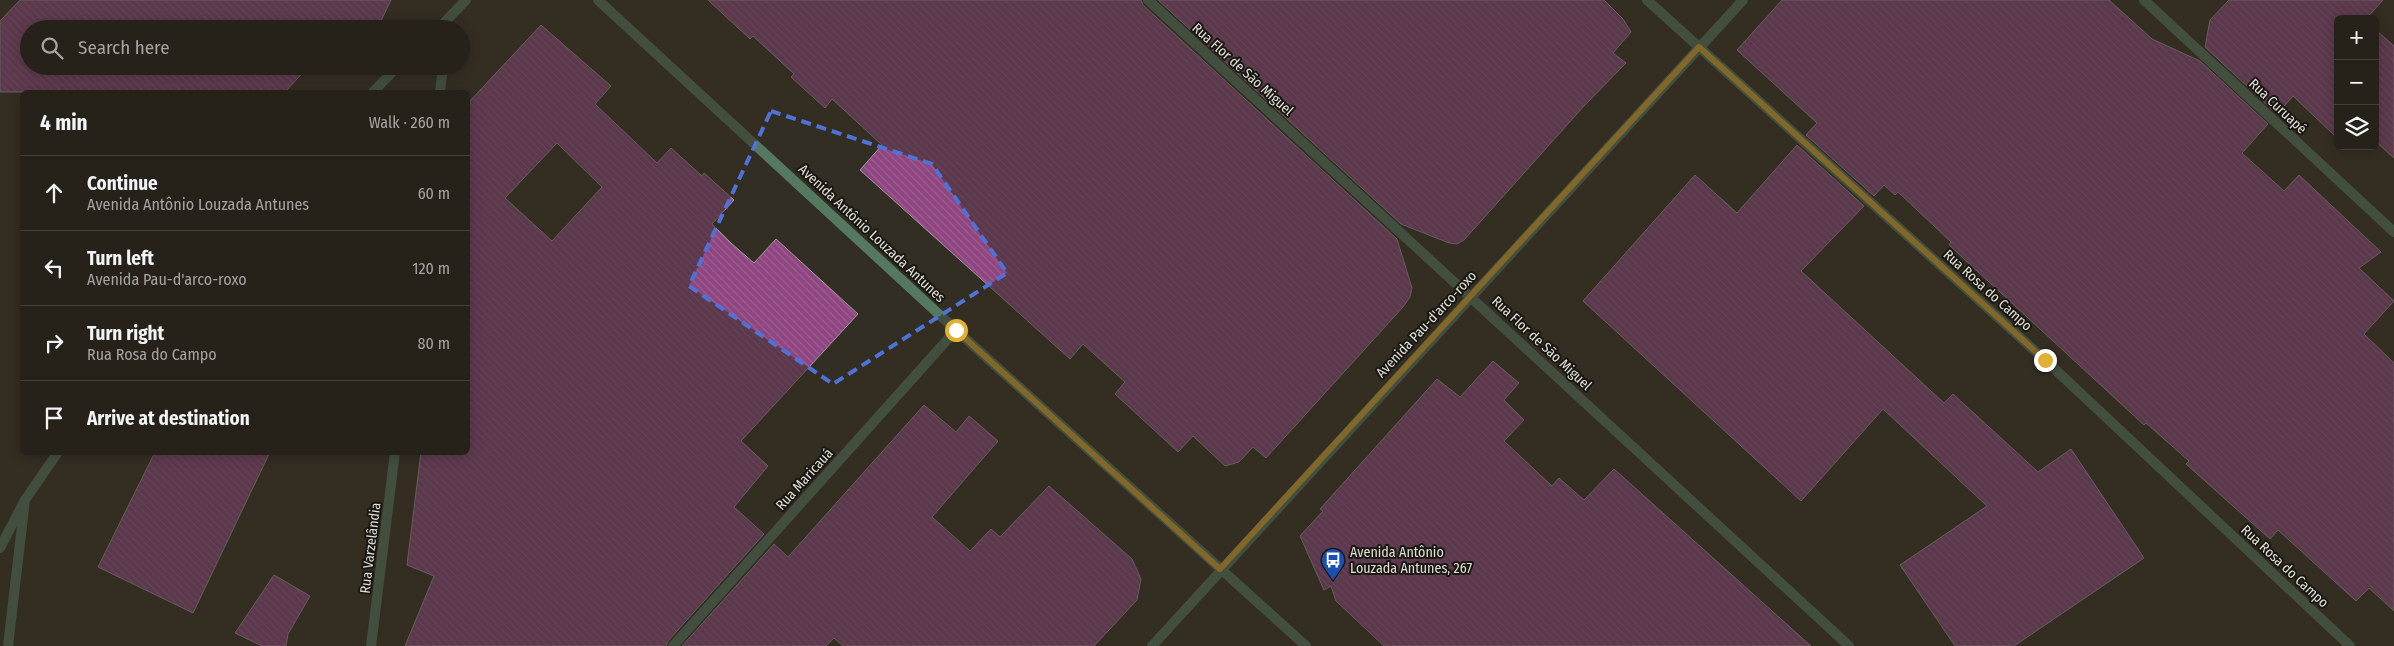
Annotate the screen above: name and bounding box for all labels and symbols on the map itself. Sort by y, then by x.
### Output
street label: Rua Flor de São Miguel [1189,19,1297,119]
street label: Rua Curuapé [2245,75,2310,137]
street label: Avenida Antônio Louzada Antunes [795,161,949,306]
street label: Rua Rosa do Campo [1940,246,2036,335]
street label: Avenida Pau-d'arco-roxo [1372,267,1480,381]
street label: Rua Flor de São Miguel [1488,293,1595,394]
route start [945,319,968,342]
route end [2034,349,2057,372]
street label: Rua Maricauá [772,445,837,514]
street label: Rua Varzelândia [356,502,385,594]
street label: Rua Rosa do Campo [2237,521,2332,611]
place label: Avenida Antônio Louzada Antunes, 267 [1350,544,1472,577]
bus stop icon: Avenida Antônio Louzada Antunes, 267 [1320,547,1346,581]

